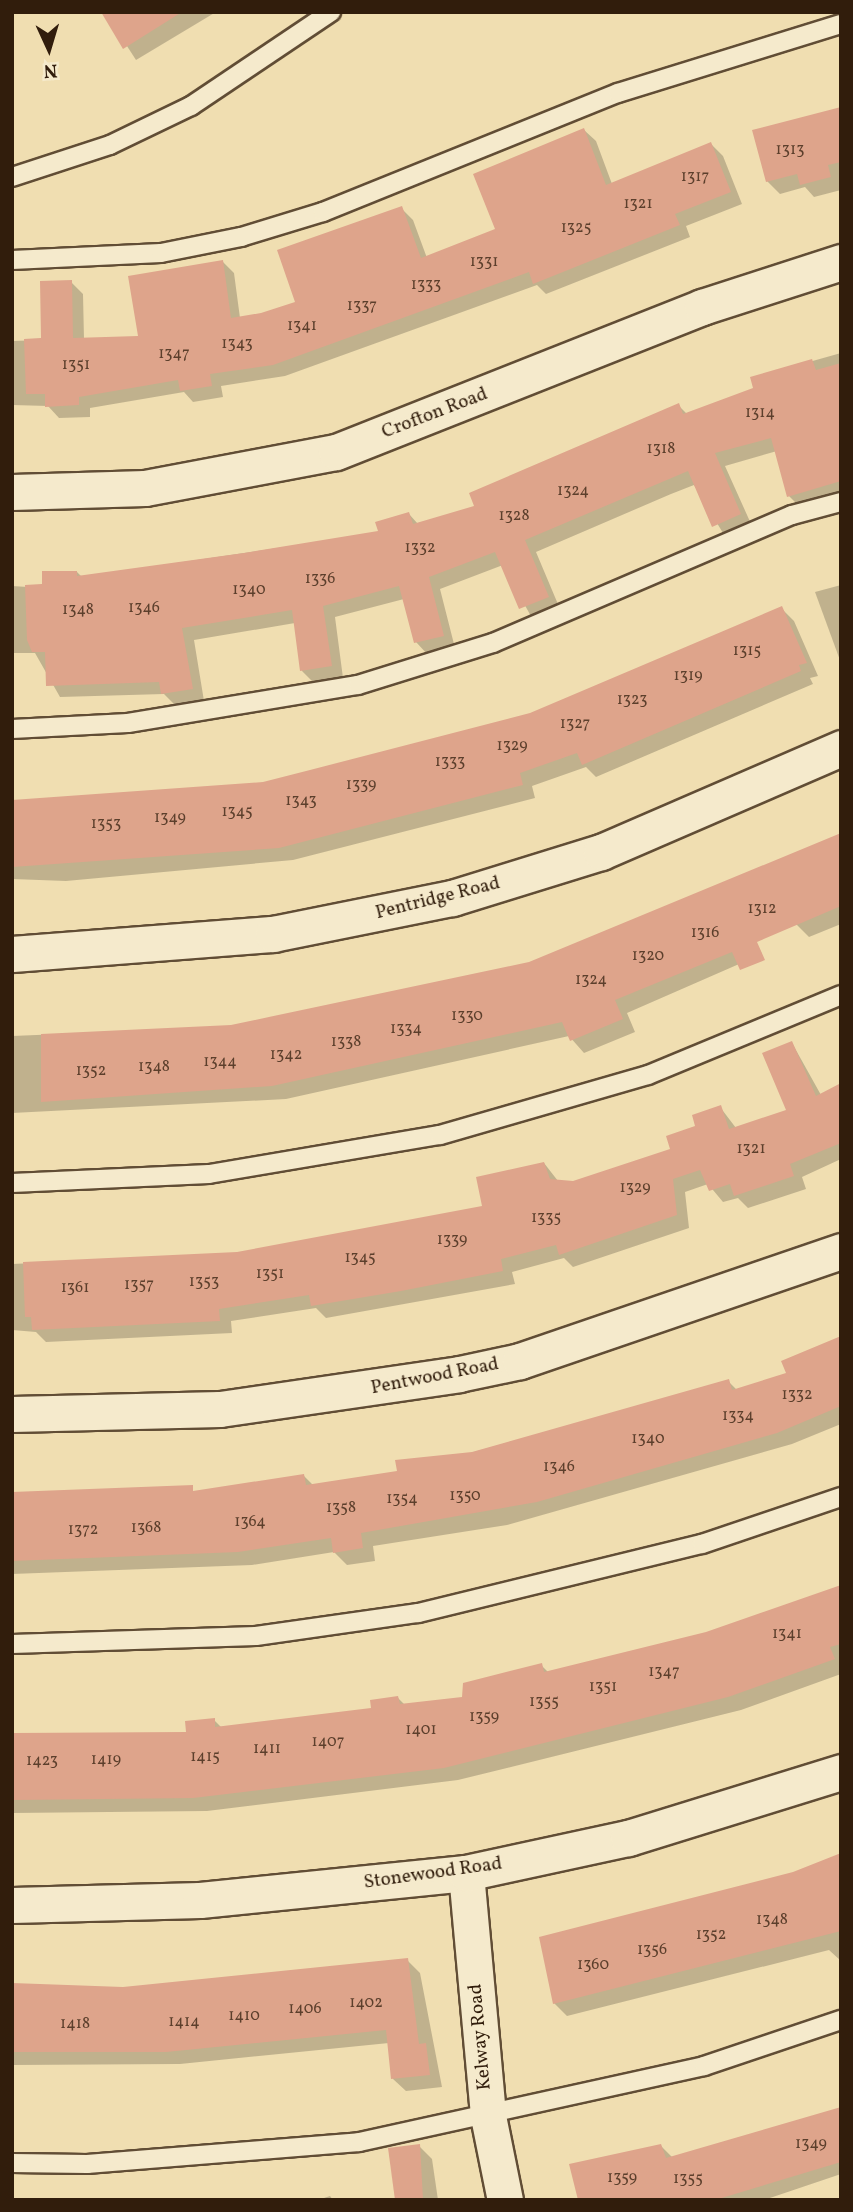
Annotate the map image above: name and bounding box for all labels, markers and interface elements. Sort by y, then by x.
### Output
north arrow [14,14,84,84]
text: N [43,56,58,83]
house number: 1313 [776,140,804,160]
house number: 1317 [681,167,709,187]
house number: 1321 [623,194,653,214]
house number: 1325 [561,218,591,238]
house number: 1331 [470,252,498,272]
house number: 1333 [411,275,441,295]
house number: 1337 [347,296,377,316]
house number: 1341 [287,316,317,336]
house number: 1343 [221,334,253,354]
house number: 1347 [158,344,190,364]
house number: 1351 [62,355,90,375]
street label: Crofton Road [379,383,491,445]
house number: 1314 [745,403,775,423]
house number: 1318 [647,439,675,459]
house number: 1324 [557,481,589,501]
house number: 1328 [498,506,530,526]
house number: 1332 [404,538,436,558]
house number: 1336 [305,569,335,589]
house number: 1340 [232,580,266,600]
house number: 1346 [128,598,160,618]
house number: 1348 [62,600,94,620]
house number: 1315 [733,641,761,661]
house number: 1319 [674,666,702,686]
house number: 1323 [617,690,647,710]
house number: 1327 [560,714,590,734]
house number: 1329 [496,736,528,756]
house number: 1333 [435,752,465,772]
house number: 1339 [346,775,376,795]
house number: 1343 [285,791,317,811]
house number: 1345 [221,802,253,822]
house number: 1349 [154,808,186,828]
house number: 1353 [91,814,121,834]
street label: Pentridge Road [373,873,503,925]
house number: 1312 [747,899,777,919]
house number: 1316 [691,923,719,943]
house number: 1320 [632,946,664,966]
house number: 1324 [575,970,607,990]
house number: 1330 [451,1006,483,1026]
house number: 1334 [390,1019,422,1039]
house number: 1338 [331,1032,361,1052]
house number: 1342 [270,1045,302,1065]
house number: 1344 [203,1052,237,1072]
house number: 1348 [138,1057,170,1077]
house number: 1352 [76,1061,106,1081]
house number: 1321 [736,1139,766,1159]
house number: 1329 [619,1178,651,1198]
house number: 1335 [531,1208,561,1228]
house number: 1339 [437,1230,467,1250]
house number: 1345 [344,1248,376,1268]
house number: 1351 [256,1264,284,1284]
house number: 1353 [189,1272,219,1292]
house number: 1357 [124,1275,154,1295]
house number: 1361 [61,1278,89,1298]
street label: Pentwood Road [369,1353,501,1401]
house number: 1332 [781,1385,813,1405]
house number: 1334 [722,1406,754,1426]
house number: 1340 [631,1429,665,1449]
house number: 1346 [543,1457,575,1477]
house number: 1350 [449,1486,481,1506]
house number: 1354 [386,1489,418,1509]
house number: 1358 [326,1498,356,1518]
house number: 1364 [234,1512,266,1532]
house number: 1368 [131,1518,161,1538]
house number: 1372 [68,1520,98,1540]
house number: 1341 [772,1624,802,1644]
house number: 1347 [648,1662,680,1682]
house number: 1351 [589,1677,617,1697]
house number: 1355 [529,1692,559,1712]
house number: 1359 [469,1707,499,1727]
house number: 1401 [405,1720,437,1740]
house number: 1407 [312,1732,344,1752]
house number: 1411 [253,1739,281,1759]
house number: 1415 [190,1747,220,1767]
house number: 1419 [91,1750,121,1770]
house number: 1423 [26,1751,58,1771]
street label: Stonewood Road [362,1853,504,1895]
house number: 1348 [756,1910,788,1930]
house number: 1352 [696,1925,726,1945]
house number: 1356 [637,1940,667,1960]
house number: 1360 [577,1955,609,1975]
street label: Kelway Road [465,1983,497,2091]
house number: 1402 [349,1993,383,2013]
house number: 1406 [288,1999,322,2019]
house number: 1410 [228,2006,260,2026]
house number: 1414 [168,2012,200,2032]
house number: 1418 [60,2014,90,2034]
house number: 1349 [795,2134,827,2154]
house number: 1359 [607,2168,637,2188]
house number: 1355 [673,2169,703,2189]

